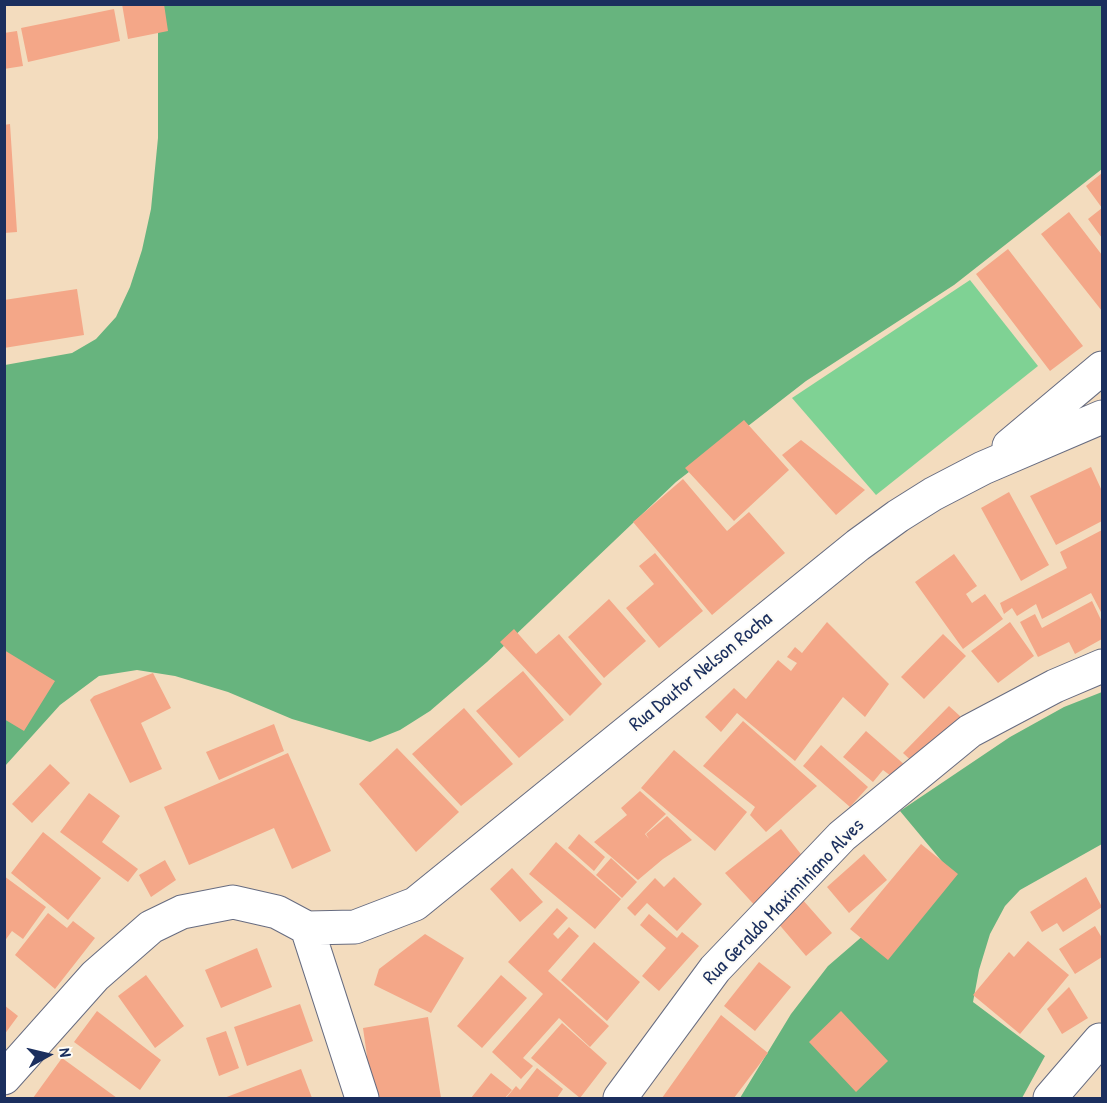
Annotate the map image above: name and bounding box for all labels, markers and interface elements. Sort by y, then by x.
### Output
street label: Rua Doutor Nelson Rocha [625,607,777,737]
street label: Rua Geraldo Maximiniano Alves [698,814,870,990]
north arrow [18,1025,78,1085]
text: N [54,1047,77,1058]

